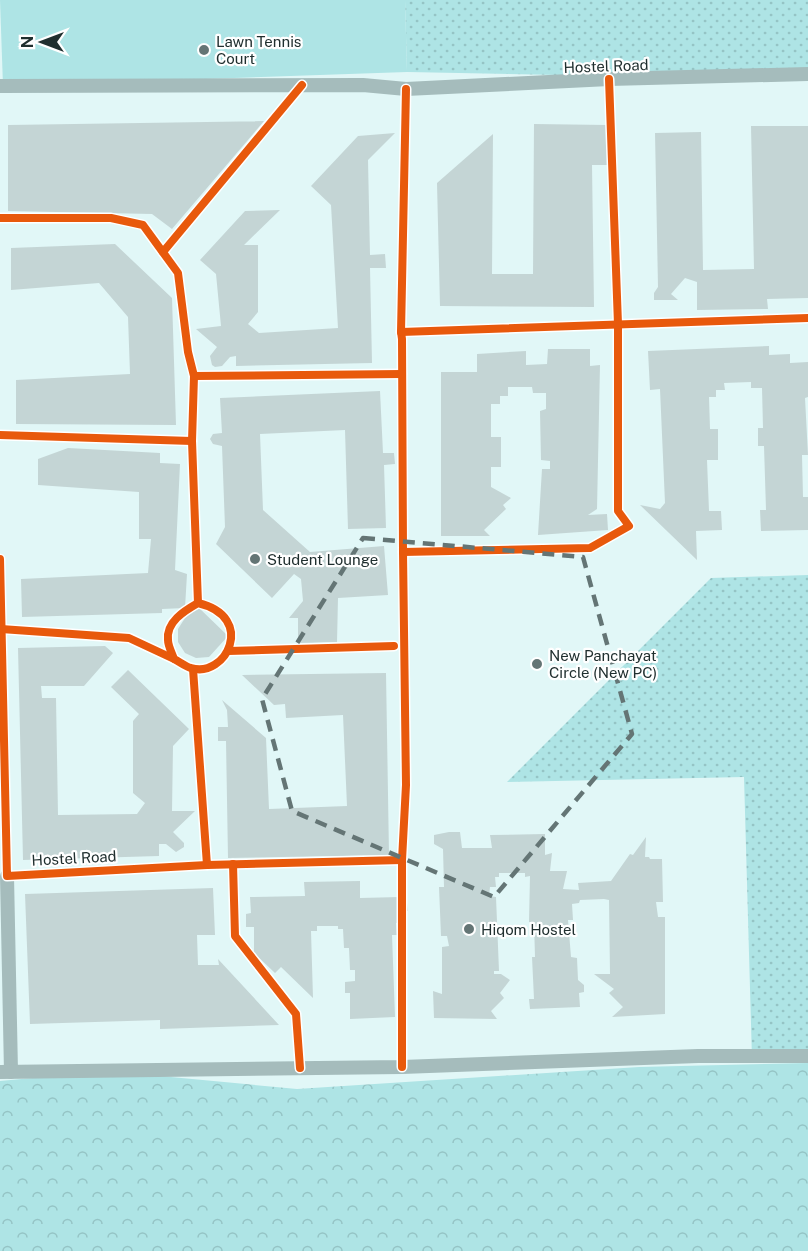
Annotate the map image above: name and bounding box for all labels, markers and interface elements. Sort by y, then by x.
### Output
north arrow [12,12,72,72]
place label: Lawn Tennis Court [216,33,301,67]
text: N [18,36,37,48]
marker: Lawn Tennis Court [197,43,211,57]
street label: Hostel Road [563,56,649,76]
place label: Student Lounge [267,551,378,568]
marker: Student Lounge [248,552,262,566]
place label: New Panchayat Circle (New PC) [549,647,657,681]
marker: New Panchayat Circle (New PC) [530,657,544,671]
street label: Hostel Road [31,847,117,869]
place label: Hiqom Hostel [481,921,576,938]
marker: Hiqom Hostel [462,922,476,936]

